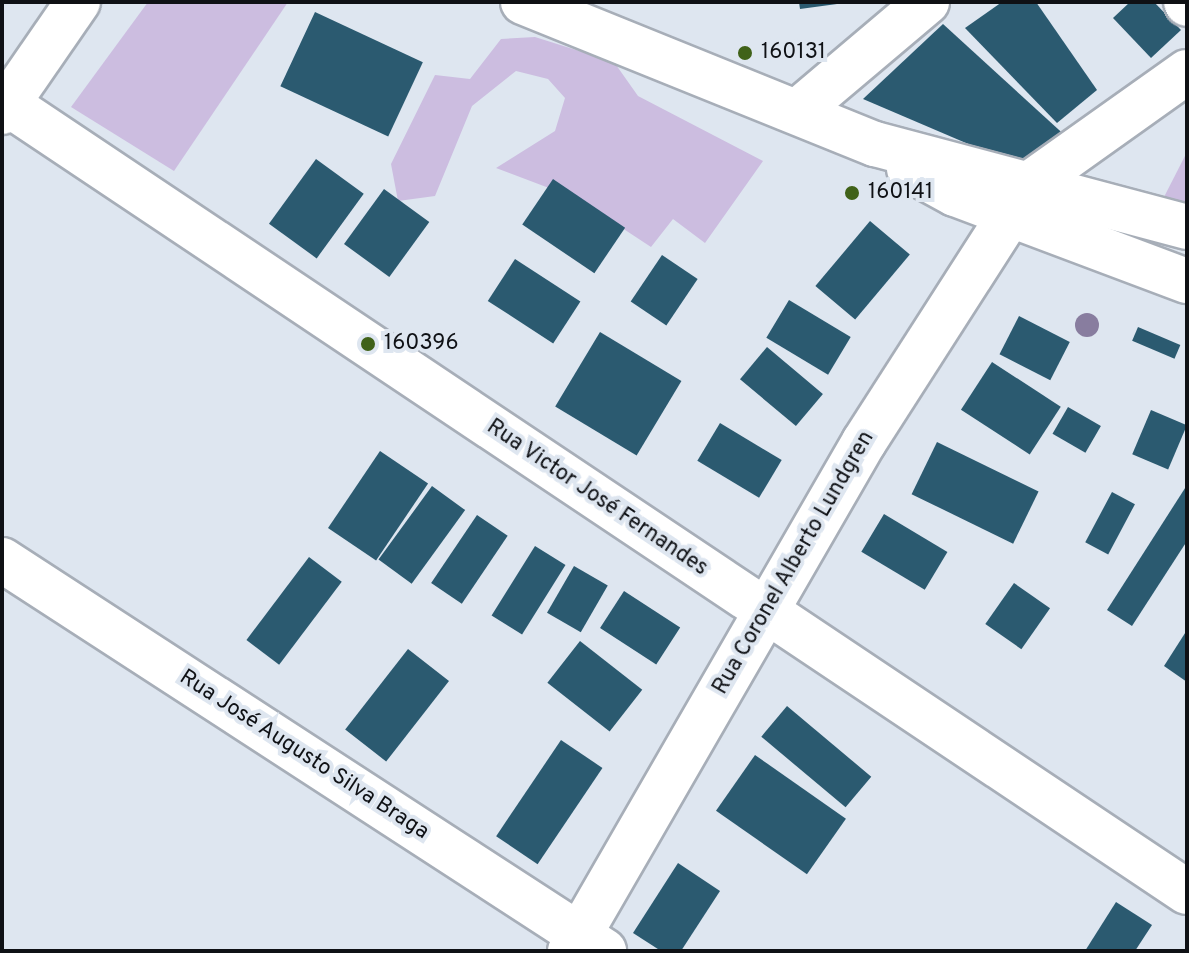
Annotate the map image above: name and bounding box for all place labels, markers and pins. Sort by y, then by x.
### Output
place label: 160131 [761,40,826,66]
marker: 160131 [736,44,754,62]
place label: 160141 [868,180,933,206]
marker: 160141 [843,184,861,202]
place label: 160396 [384,331,459,357]
marker: 160396 [359,335,377,353]

